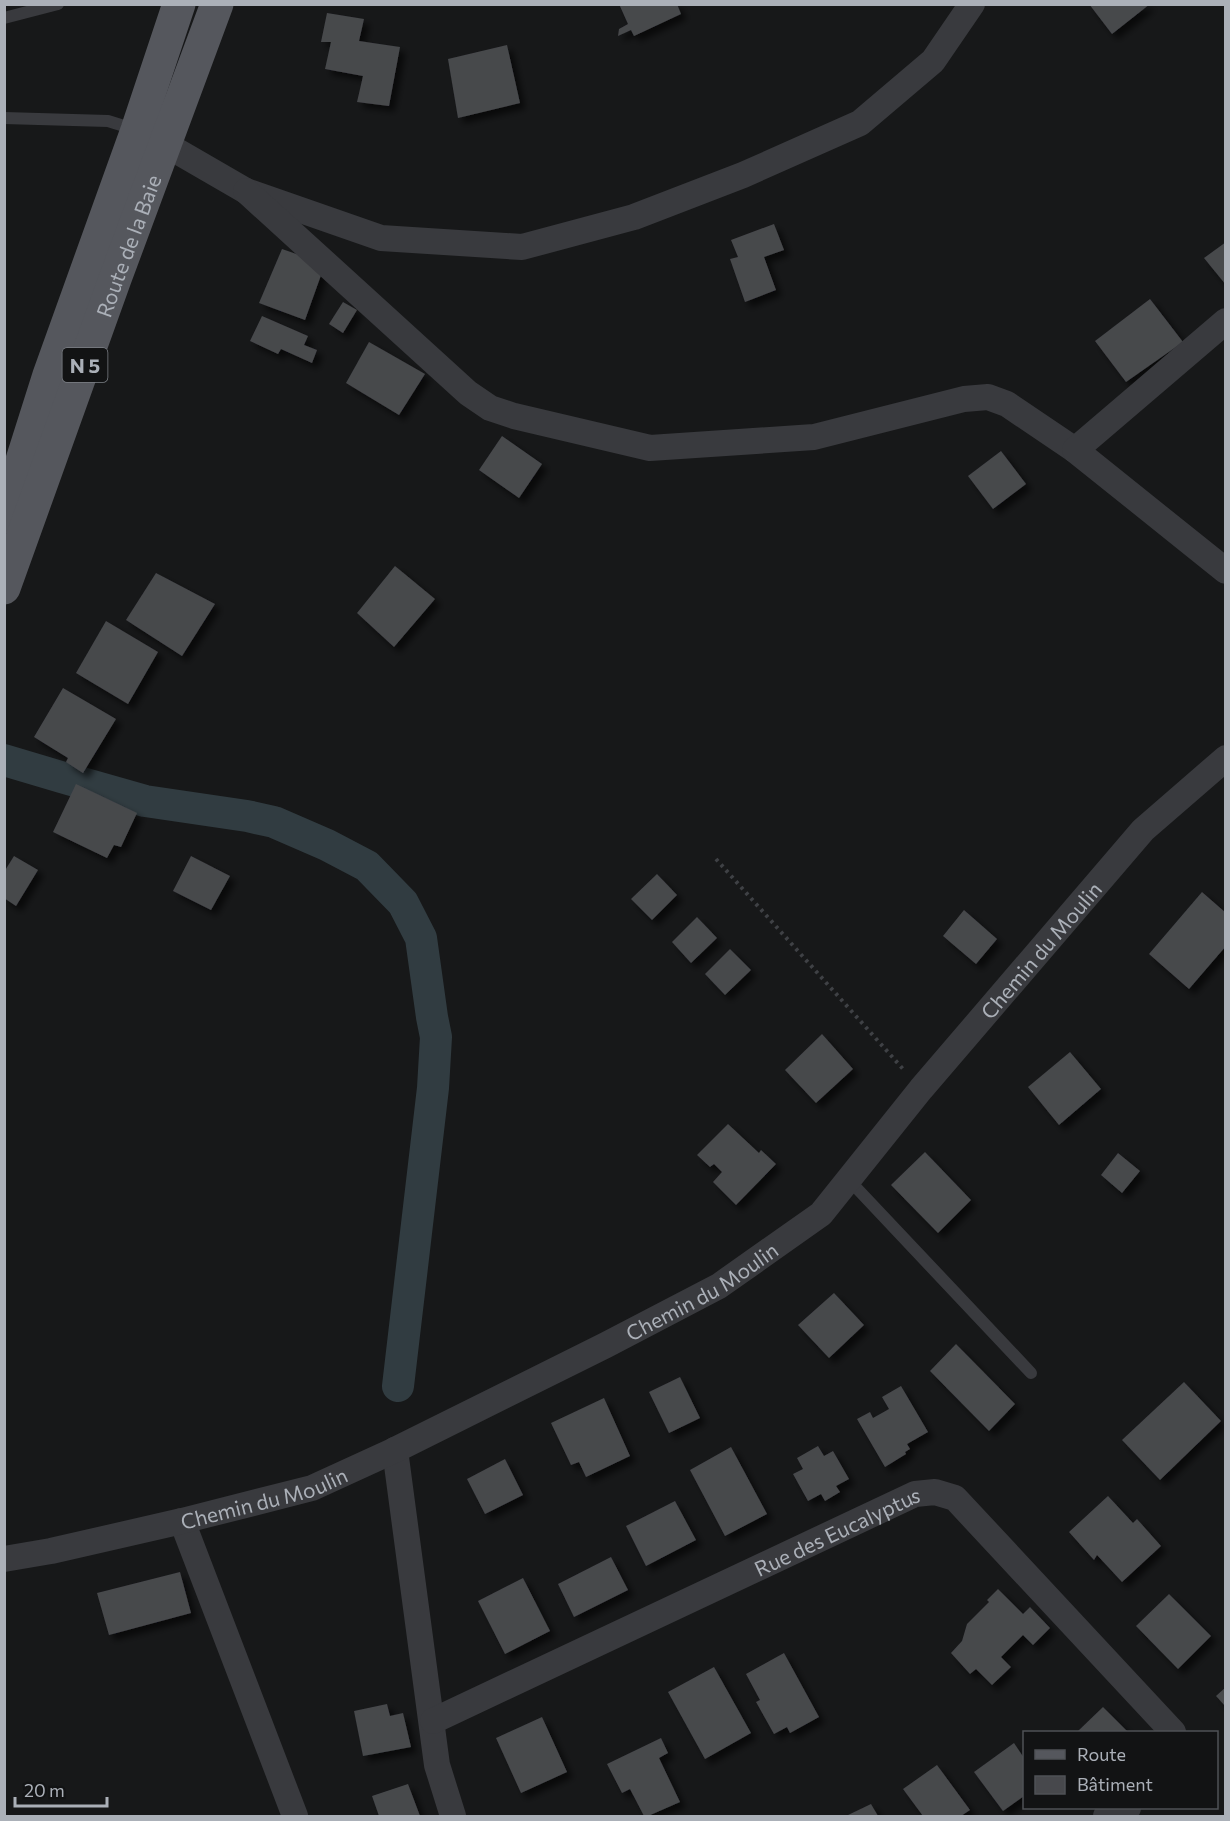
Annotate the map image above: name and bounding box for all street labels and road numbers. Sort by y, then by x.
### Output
street label: Route de la Baie [90,171,165,320]
road number: N 5 [62,348,107,382]
street label: Chemin du Moulin [975,876,1106,1023]
street label: Chemin du Moulin [621,1236,782,1345]
street label: Chemin du Moulin [178,1461,351,1533]
street label: Rue des Eucalyptus [750,1481,921,1581]

